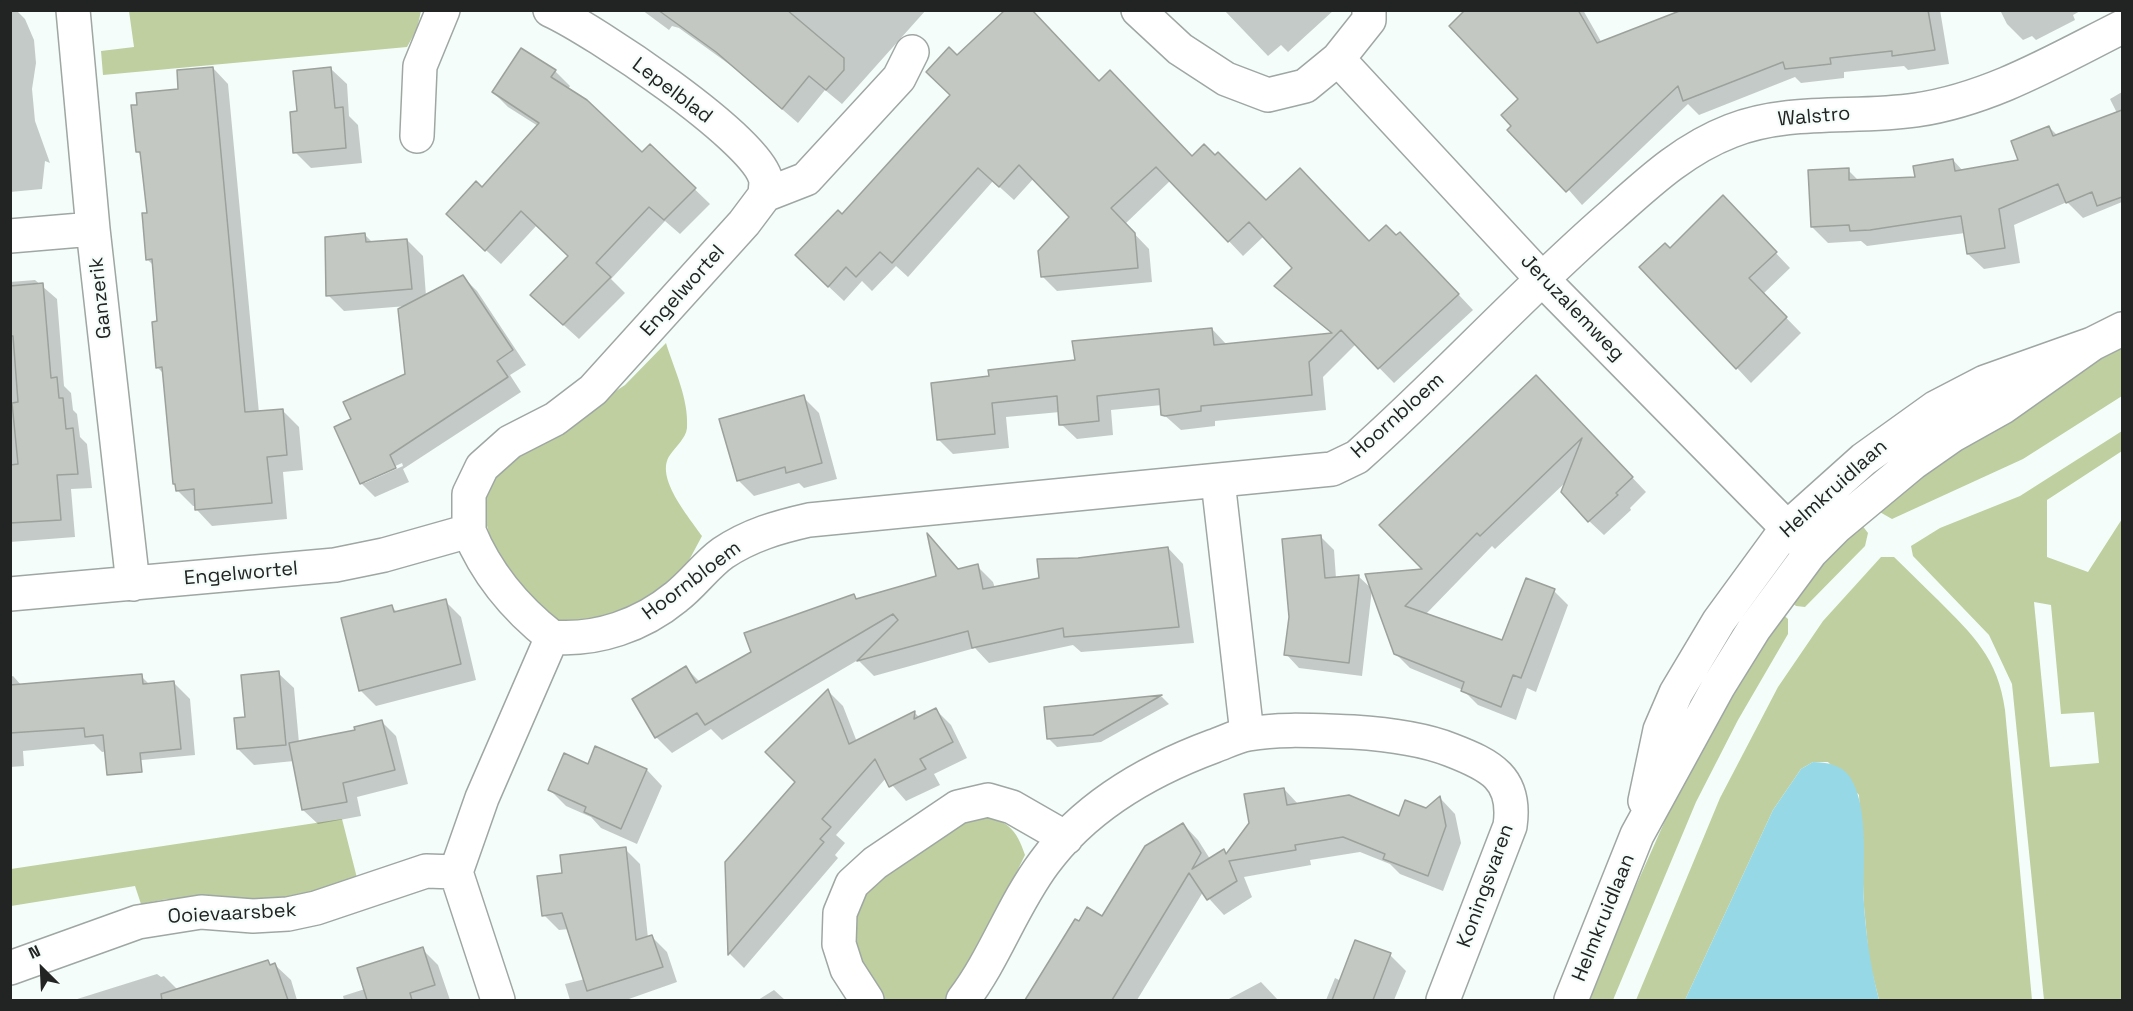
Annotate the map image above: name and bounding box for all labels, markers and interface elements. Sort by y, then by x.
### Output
street label: Lepelblad [627,53,717,129]
street label: Walstro [1777,102,1851,132]
street label: Engelwortel [636,240,730,342]
street label: Jeruzalemweg [1515,250,1629,366]
street label: Ganzerik [85,256,117,340]
street label: Hoornbloem [1347,368,1449,464]
street label: Helmkruidlaan [1776,435,1892,543]
street label: Hoornbloem [638,536,746,626]
street label: Engelwortel [183,557,299,591]
street label: Koningsvaren [1453,821,1519,951]
street label: Helmkruidlaan [1567,851,1641,985]
street label: Ooievaarsbek [167,899,297,929]
north arrow [12,939,72,999]
text: N [25,940,44,964]

